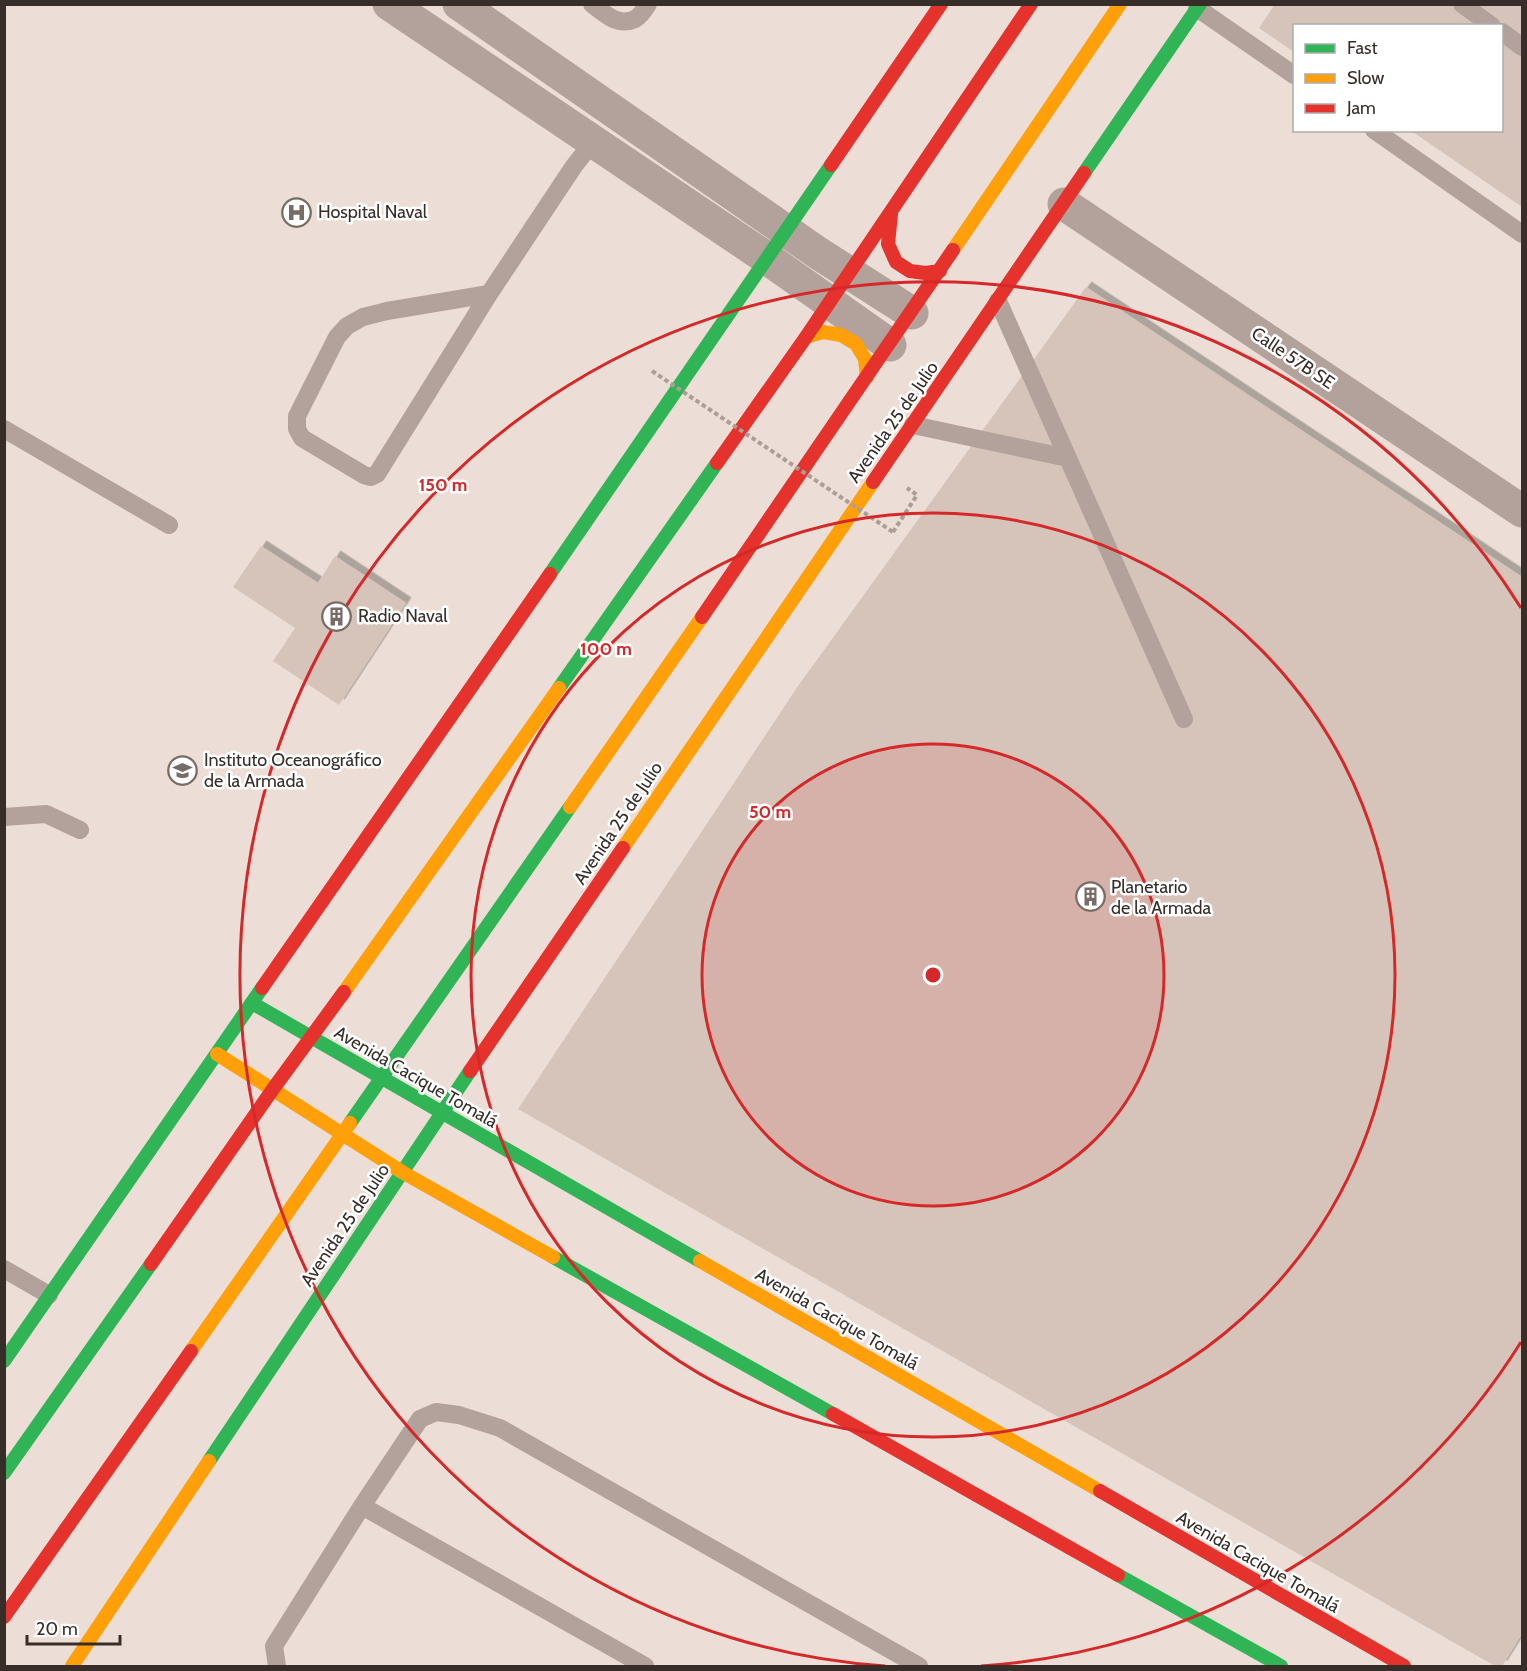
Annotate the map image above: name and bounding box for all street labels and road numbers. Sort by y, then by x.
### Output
street label: Calle 57B SE [1247,322,1339,394]
street label: Avenida 25 de Julio [843,357,943,487]
street label: Avenida 25 de Julio [569,757,667,889]
street label: Avenida Cacique Tomalá [330,1021,502,1133]
street label: Avenida 25 de Julio [296,1159,394,1291]
street label: Avenida Cacique Tomalá [751,1263,923,1375]
street label: Avenida Cacique Tomalá [1172,1506,1344,1618]

